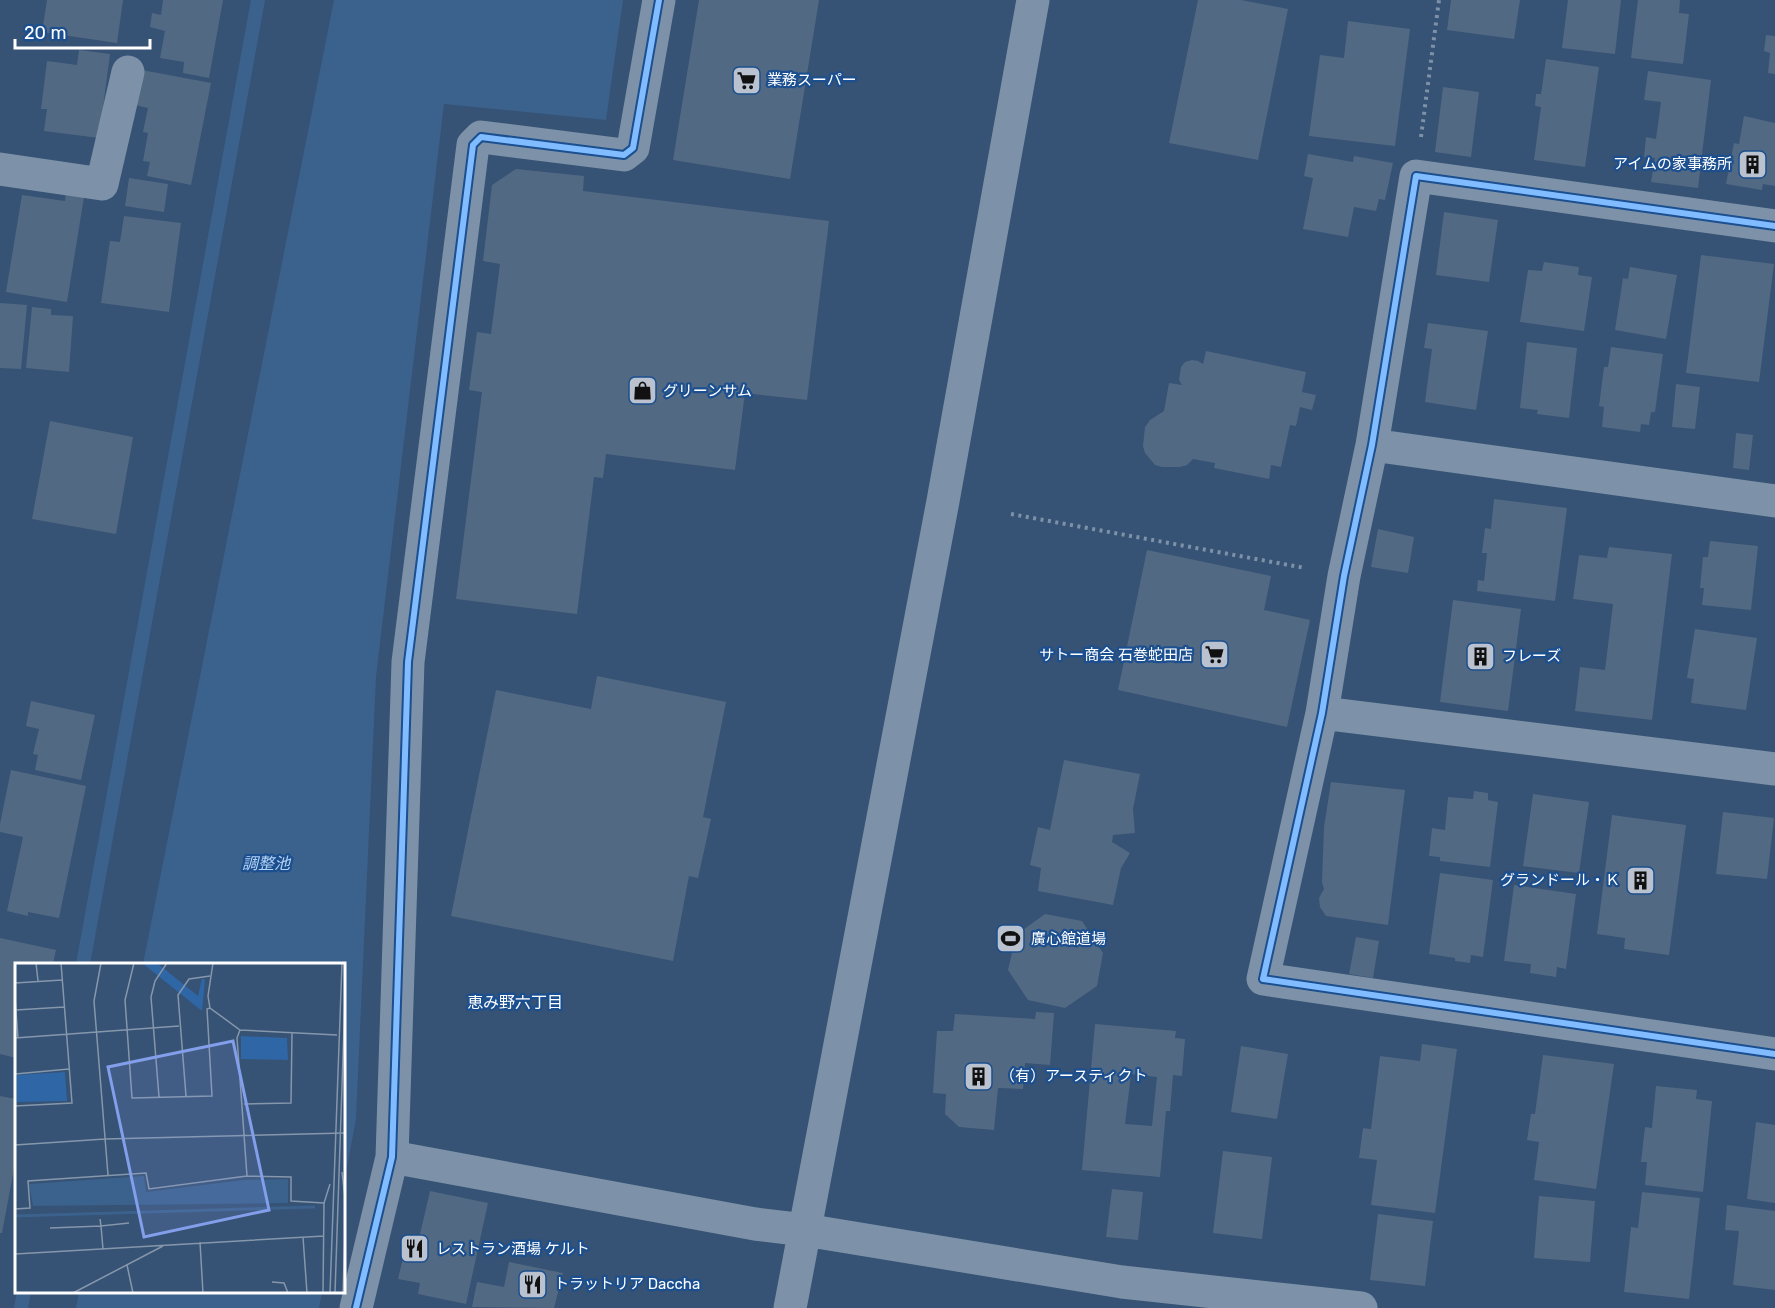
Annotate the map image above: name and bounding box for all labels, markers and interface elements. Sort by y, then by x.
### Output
scale bar [15,12,150,50]
text: 20 m [24,22,66,44]
supermarket icon: 業務スーパー [730,64,762,96]
place label: 業務スーパー [767,71,857,89]
building icon: アイムの家事務所 [1737,148,1769,180]
place label: アイムの家事務所 [1613,155,1732,173]
shop icon: グリーンサム [626,375,658,407]
place label: グリーンサム [663,382,752,400]
supermarket icon: サトー商会 石巻蛇田店 [1198,639,1230,671]
building icon: フレーズ [1465,640,1497,672]
place label: サトー商会 石巻蛇田店 [1039,646,1193,664]
place label: フレーズ [1502,647,1561,665]
water label: 調整池 [242,854,292,873]
building icon: グランドール・Ｋ [1625,864,1657,896]
place label: グランドール・Ｋ [1500,871,1620,889]
sports icon: 廣心館道場 [994,923,1026,955]
place label: 廣心館道場 [1031,930,1106,948]
inset map [15,963,345,1293]
district label: 恵み野六丁目 [467,993,563,1012]
building icon: （有）アースティクト [963,1060,995,1092]
place label: （有）アースティクト [1000,1067,1147,1085]
restaurant icon: レストラン酒場 ケルト [399,1233,431,1265]
place label: レストラン酒場 ケルト [436,1240,590,1258]
restaurant icon: トラットリア Daccha [517,1268,549,1300]
place label: トラットリア Daccha [554,1275,700,1293]

